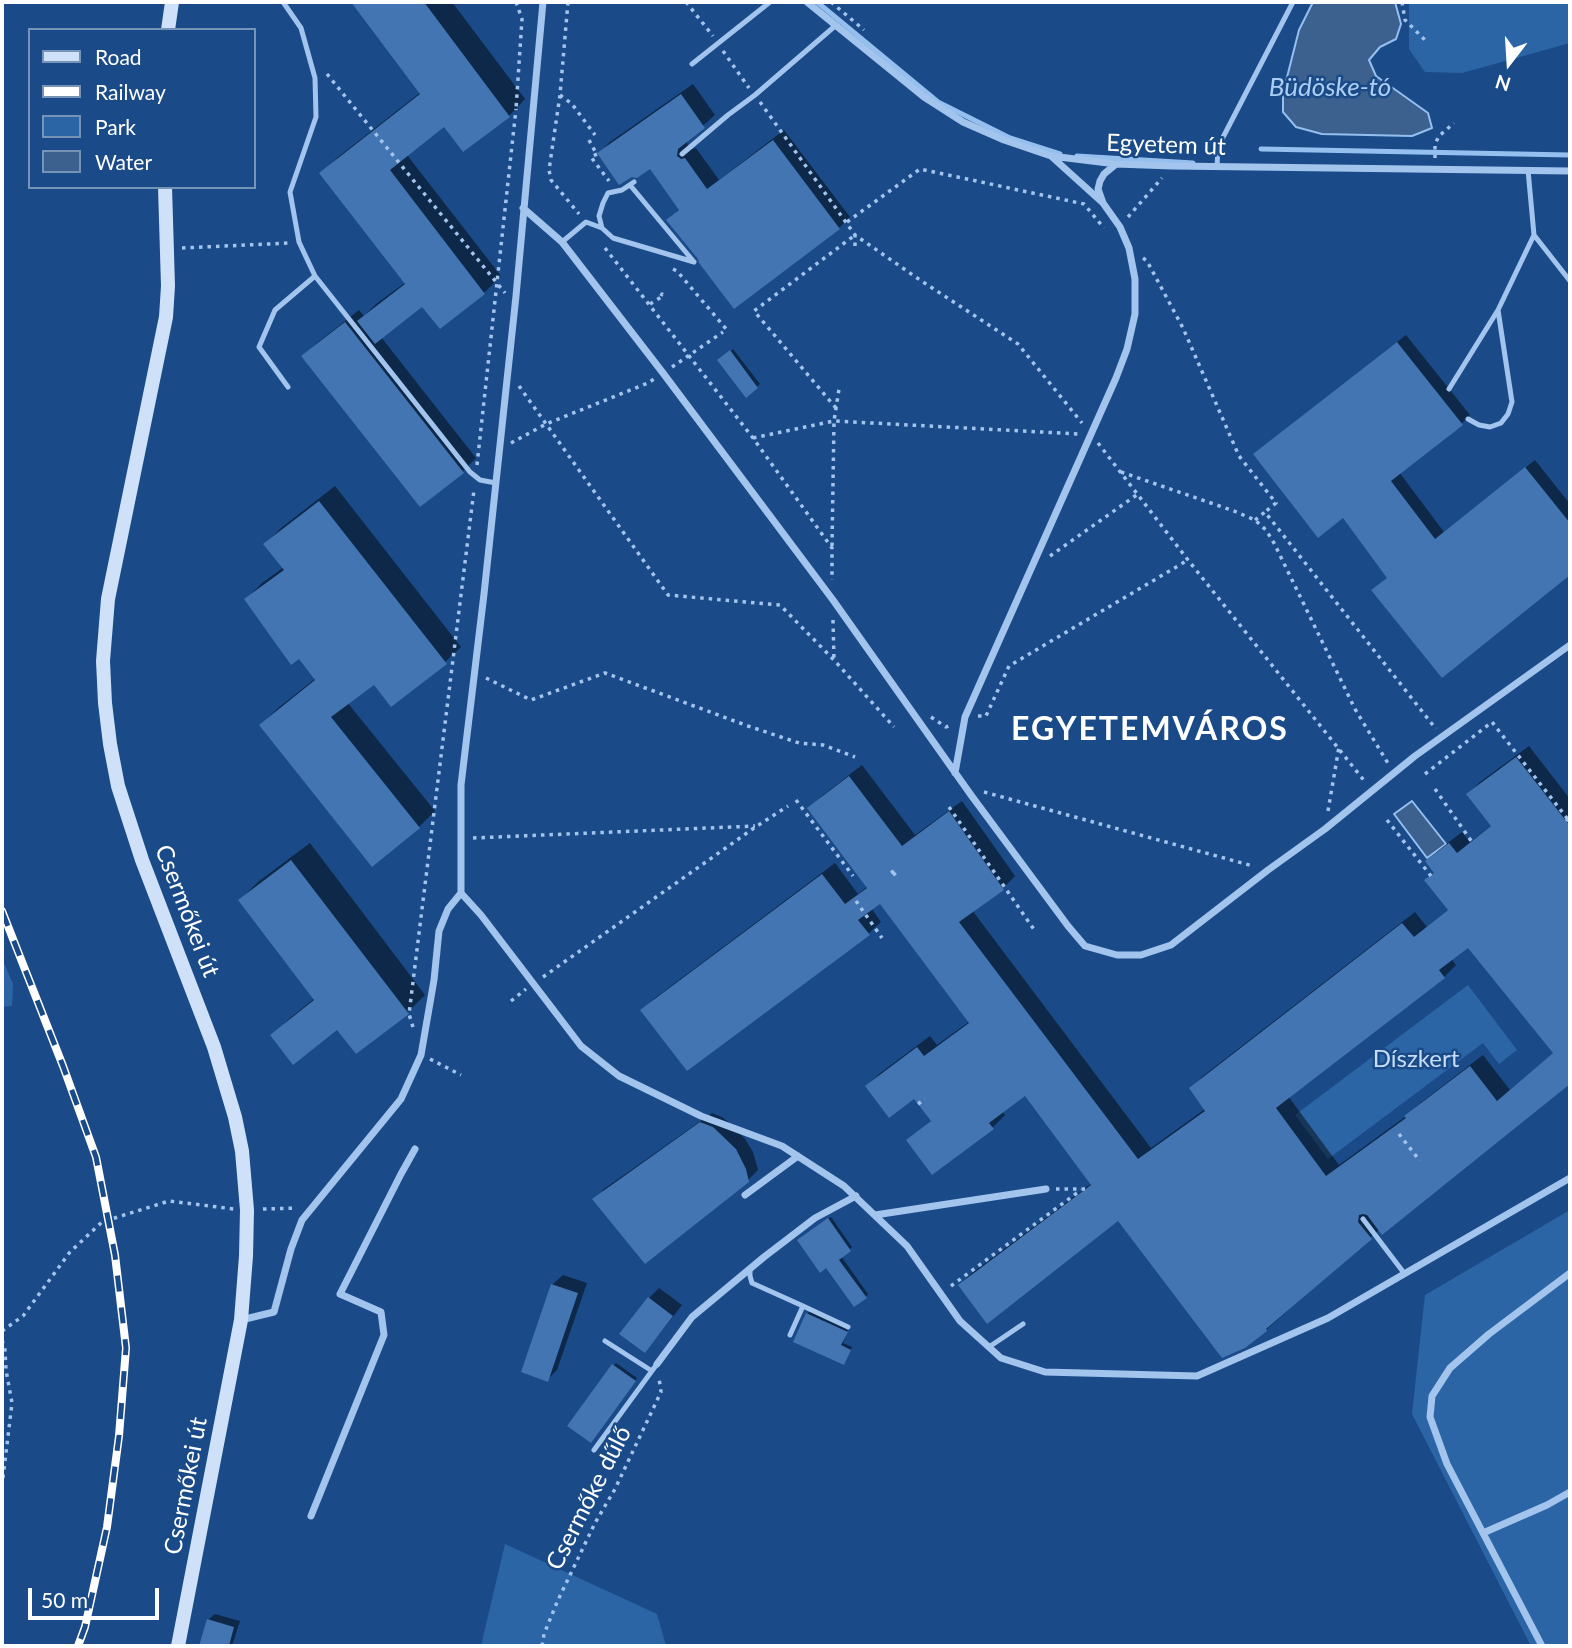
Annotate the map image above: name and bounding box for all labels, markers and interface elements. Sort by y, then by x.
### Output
legend [28,28,256,189]
north arrow [1474,28,1544,98]
text: Road [95,44,142,69]
text: N [1492,70,1513,97]
water label: Büdöske-tó [1269,72,1391,104]
text: Railway [95,79,166,104]
text: Park [95,114,136,139]
street label: Egyetem út [1106,129,1226,161]
text: Water [95,149,152,174]
district label: EGYETEMVÁROS [1013,711,1287,749]
street label: Csermőkei út [149,841,225,981]
park label: Díszkert [1373,1045,1459,1073]
street label: Csermőkei út [159,1415,213,1557]
street label: Csermőke dűlő [540,1421,638,1575]
scale bar [32,1574,163,1618]
text: 50 m [41,1587,88,1612]

